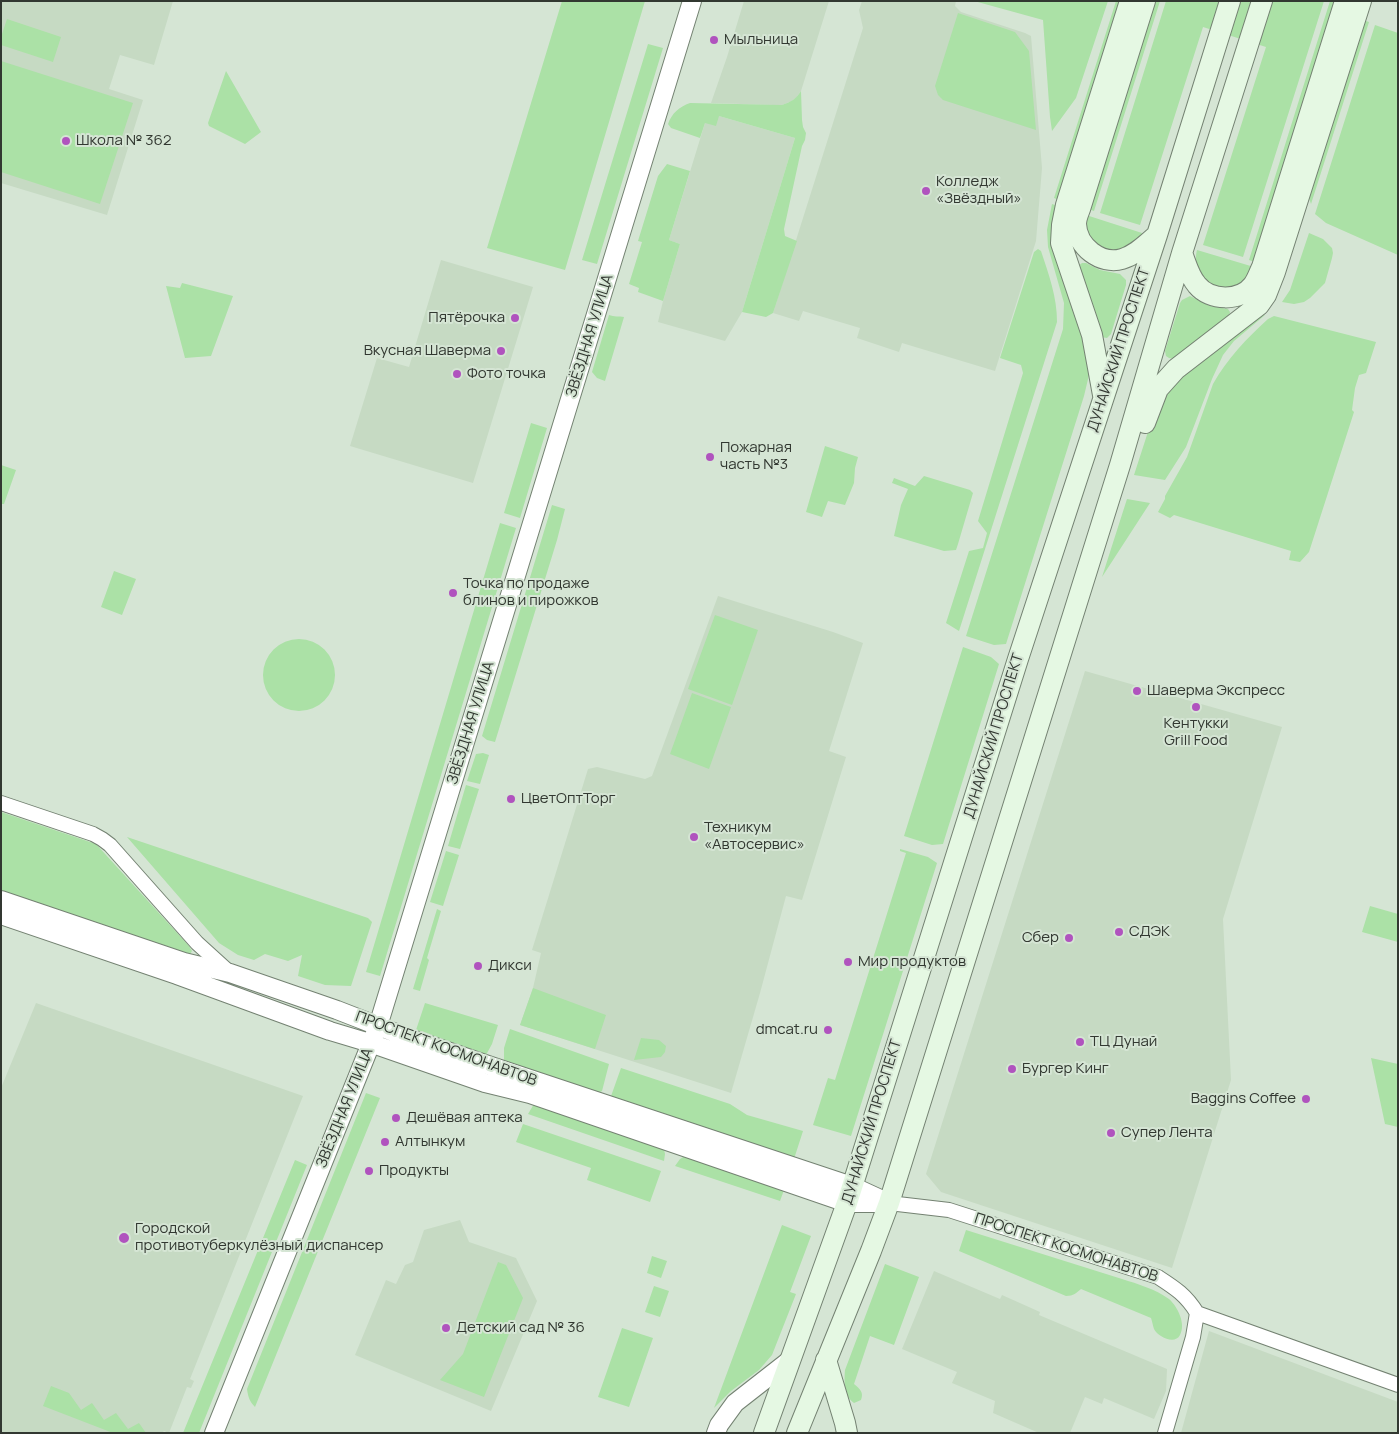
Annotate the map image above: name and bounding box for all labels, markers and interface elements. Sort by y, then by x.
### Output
place label: Мыльница [724,31,798,49]
marker: Мыльница [708,34,720,46]
place label: Школа № 362 [76,132,171,150]
marker: Школа № 362 [60,135,72,147]
place label: Колледж «Звёздный» [936,173,1022,208]
marker: Колледж «Звёздный» [920,185,932,197]
street label: ДУНАЙСКИЙ ПРОСПЕКТ [1084,266,1154,434]
street label: ЗВЁЗДНАЯ УЛИЦА [563,272,617,400]
place label: Пятёрочка [428,309,505,327]
marker: Пятёрочка [509,312,521,324]
place label: Вкусная Шаверма [364,342,491,360]
marker: Вкусная Шаверма [495,345,507,357]
place label: Фото точка [467,365,546,383]
marker: Фото точка [451,368,463,380]
place label: Пожарная часть №3 [720,439,792,474]
marker: Пожарная часть №3 [704,451,716,463]
place label: Точка по продаже блинов и пирожков [463,575,599,610]
marker: Точка по продаже блинов и пирожков [447,587,459,599]
street label: ДУНАЙСКИЙ ПРОСПЕКТ [960,651,1028,821]
street label: ЗВЁЗДНАЯ УЛИЦА [444,659,498,787]
place label: Шаверма Экспресс [1147,682,1285,700]
marker: Шаверма Экспресс [1131,685,1143,697]
marker: Кентукки Grill Food [1190,701,1202,713]
place label: Кентукки Grill Food [1164,715,1228,750]
place label: ЦветОптТорг [521,790,616,808]
marker: ЦветОптТорг [505,793,517,805]
place label: Техникум «Автосервис» [704,819,805,854]
marker: Техникум «Автосервис» [688,831,700,843]
place label: СДЭК [1129,923,1170,941]
marker: СДЭК [1113,926,1125,938]
place label: Сбер [1022,929,1059,947]
marker: Сбер [1063,932,1075,944]
place label: Мир продуктов [858,953,966,971]
marker: Мир продуктов [842,956,854,968]
place label: Дикси [488,957,532,975]
marker: Дикси [472,960,484,972]
street label: ПРОСПЕКТ КОСМОНАВТОВ [353,1008,539,1090]
place label: dmcat.ru [756,1021,818,1039]
marker: dmcat.ru [822,1024,834,1036]
place label: ТЦ Дунай [1090,1033,1157,1051]
marker: ТЦ Дунай [1074,1036,1086,1048]
street label: ДУНАЙСКИЙ ПРОСПЕКТ [838,1037,906,1207]
street label: ЗВЁЗДНАЯ УЛИЦА [313,1045,377,1171]
place label: Бургер Кинг [1022,1060,1109,1078]
marker: Бургер Кинг [1006,1063,1018,1075]
place label: Baggins Coffee [1191,1090,1296,1108]
marker: Baggins Coffee [1300,1093,1312,1105]
place label: Дешёвая аптека [406,1109,523,1127]
marker: Дешёвая аптека [390,1112,402,1124]
place label: Супер Лента [1121,1124,1213,1142]
marker: Супер Лента [1105,1127,1117,1139]
place label: Алтынкум [395,1133,465,1151]
marker: Алтынкум [379,1136,391,1148]
place label: Продукты [379,1162,449,1180]
marker: Продукты [363,1165,375,1177]
street label: ПРОСПЕКТ КОСМОНАВТОВ [972,1210,1160,1286]
place label: Городской противотуберкулёзный диспансер [135,1220,383,1255]
marker: Городской противотуберкулёзный диспансер [117,1231,131,1245]
place label: Детский сад № 36 [456,1319,585,1337]
marker: Детский сад № 36 [440,1322,452,1334]

